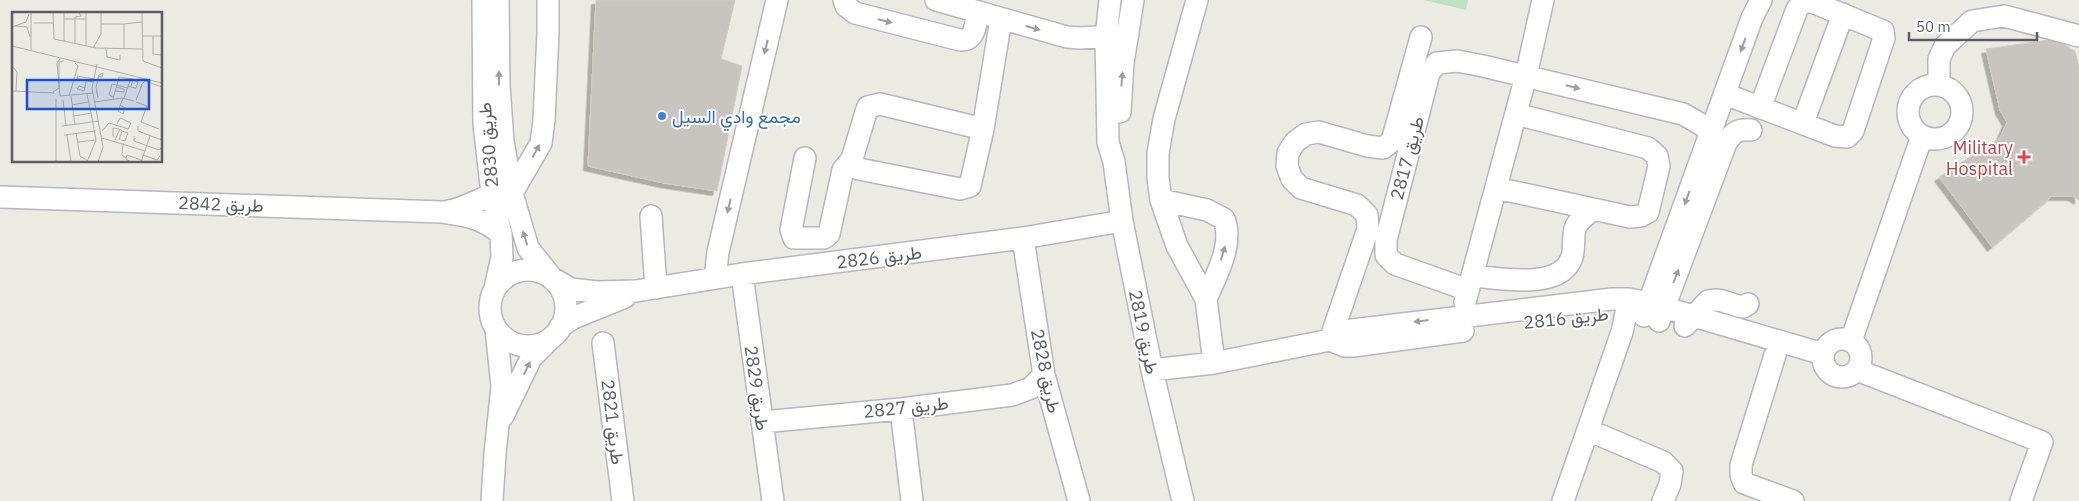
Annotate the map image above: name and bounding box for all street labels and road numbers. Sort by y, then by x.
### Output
street label: طريق 2830 [473,101,503,189]
street label: طريق 2817 [1385,114,1429,202]
street label: طريق 2842 [178,191,264,217]
street label: طريق 2826 [835,240,923,274]
street label: طريق 2819 [1124,288,1164,376]
street label: طريق 2816 [1522,302,1610,334]
street label: طريق 2828 [1026,327,1066,415]
street label: طريق 2829 [740,344,774,432]
street label: طريق 2821 [596,378,630,466]
street label: طريق 2827 [862,391,950,423]

